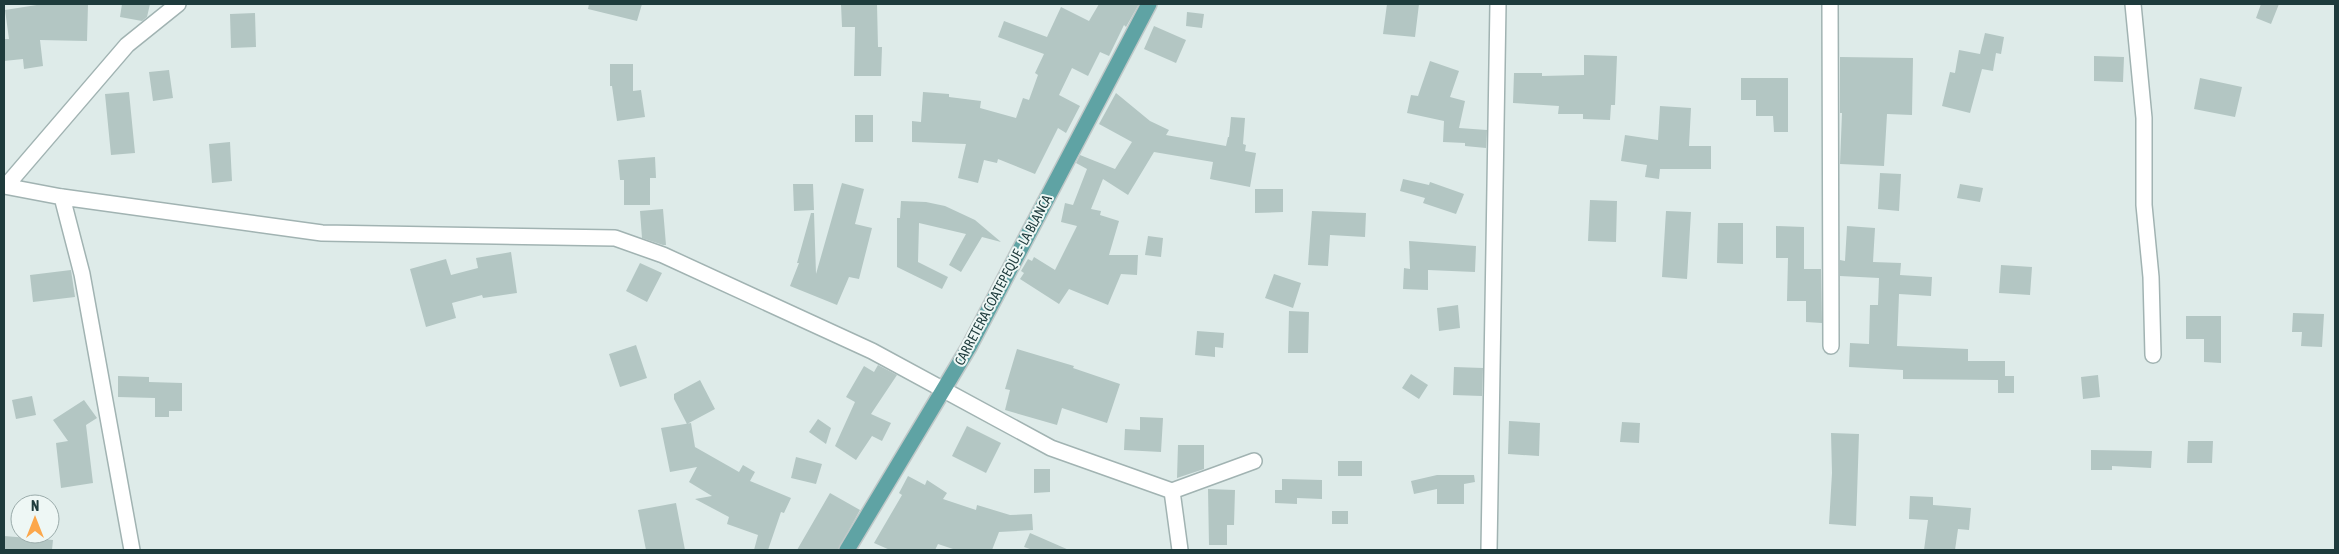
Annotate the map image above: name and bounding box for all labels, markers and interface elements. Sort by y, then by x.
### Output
street label: CARRETERA COATEPEQUE - LA BLANCA [951,192,1055,368]
north arrow [10,494,60,544]
text: N [31,498,39,514]

